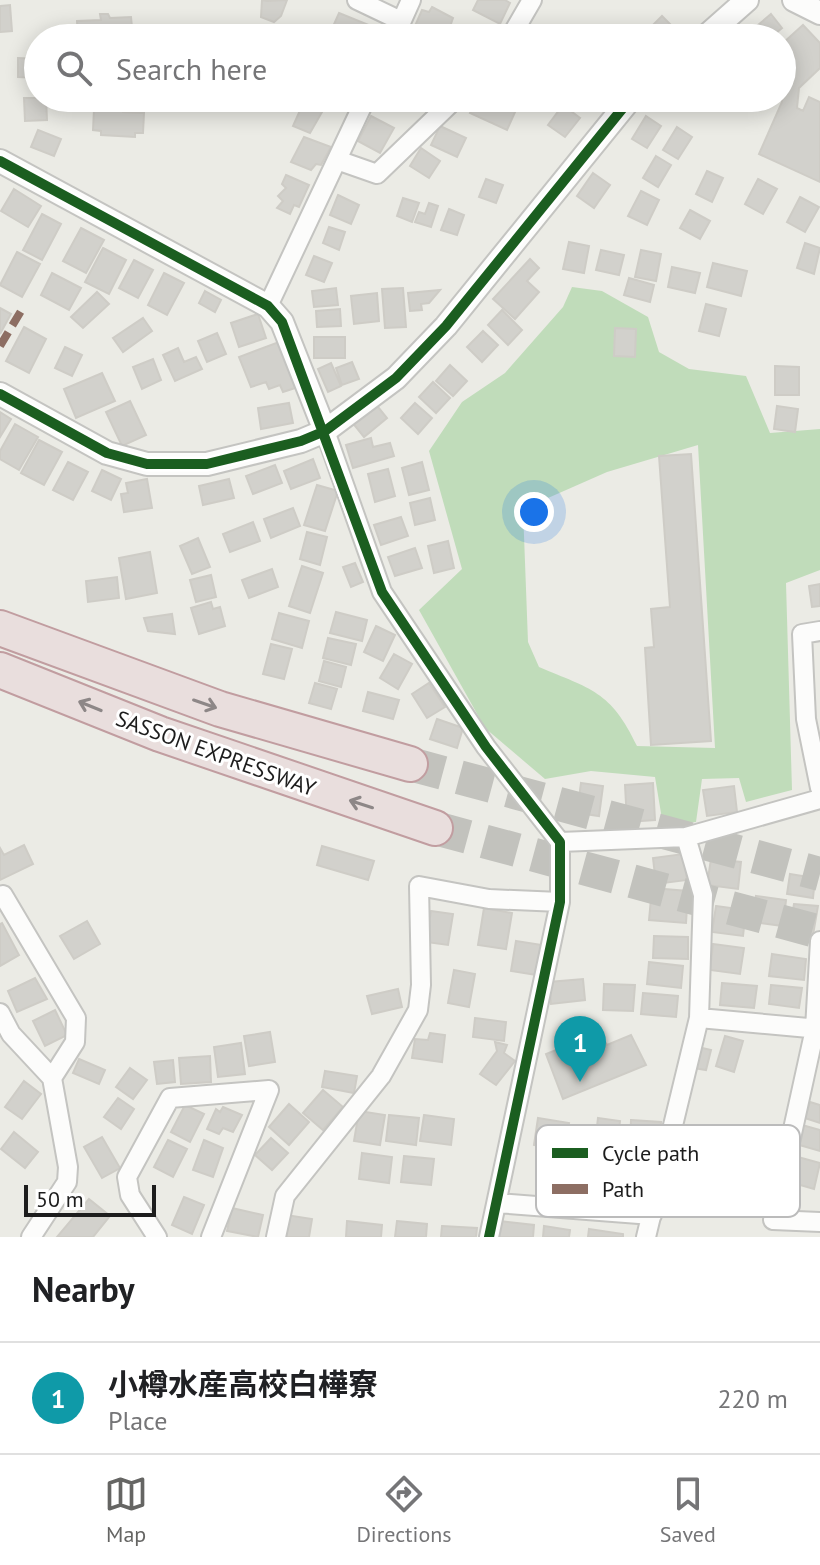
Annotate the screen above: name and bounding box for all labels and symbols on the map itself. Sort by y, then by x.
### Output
your location [514,492,554,532]
one-way arrow [192,697,217,712]
one-way arrow [78,698,103,713]
street label: SASSON EXPRESSWAY [112,704,321,802]
one-way arrow [349,796,374,810]
pin: 1 [554,1016,606,1082]
legend [536,1125,800,1217]
text: Cycle path [602,1139,699,1167]
text: Path [602,1175,644,1203]
scale bar [24,1181,156,1217]

